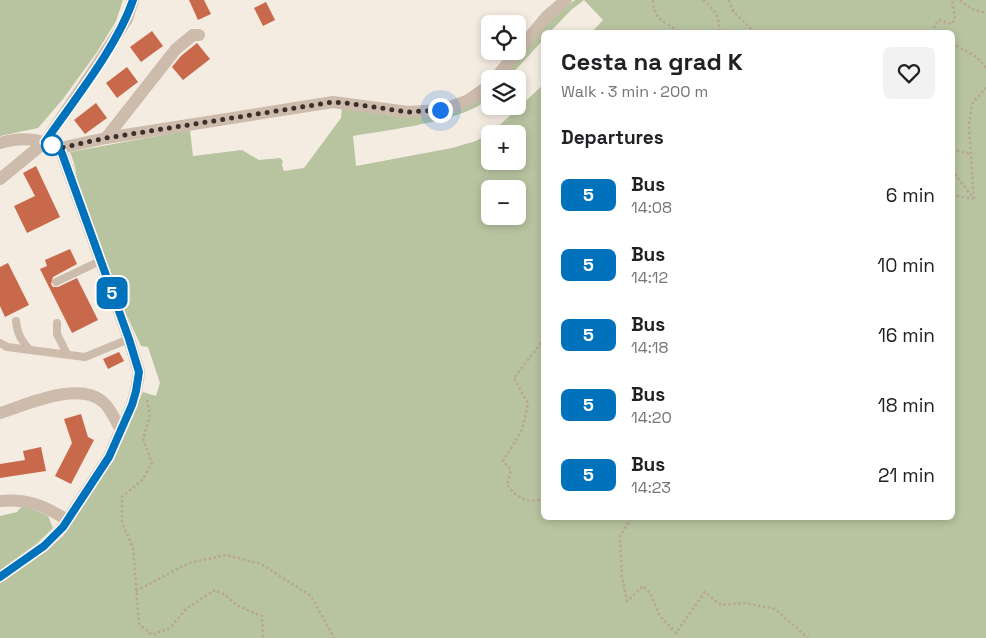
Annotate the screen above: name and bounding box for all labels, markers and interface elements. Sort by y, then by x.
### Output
map controls [481,15,526,225]
button: locate [481,15,526,60]
text: Cesta na grad K [561,46,743,77]
button: heart [883,47,935,99]
button: layers [481,70,526,115]
text: Walk · 3 min · 200 m [561,81,708,102]
your location [428,98,453,123]
button: + [481,125,526,170]
text: Departures [561,125,664,150]
unlabelled marker [41,134,63,156]
text: Bus [631,172,665,197]
button: − [481,180,526,225]
text: 5 [583,183,594,206]
text: 6 min [886,183,935,208]
text: 14:08 [631,197,672,218]
text: Bus [631,242,665,267]
text: 5 [583,253,594,276]
text: 10 min [877,253,935,278]
text: 14:12 [631,267,668,288]
line badge: 5 [96,277,128,309]
text: 5 [107,281,117,304]
text: Bus [631,312,665,337]
text: 5 [583,323,594,346]
text: 16 min [878,323,935,348]
text: 14:18 [631,337,668,358]
text: Bus [631,382,665,407]
text: 5 [583,393,594,416]
text: 18 min [878,393,935,418]
text: 14:20 [631,407,672,428]
text: Bus [631,452,665,477]
text: 5 [583,463,594,486]
text: 21 min [878,463,935,488]
text: 14:23 [631,477,671,498]

